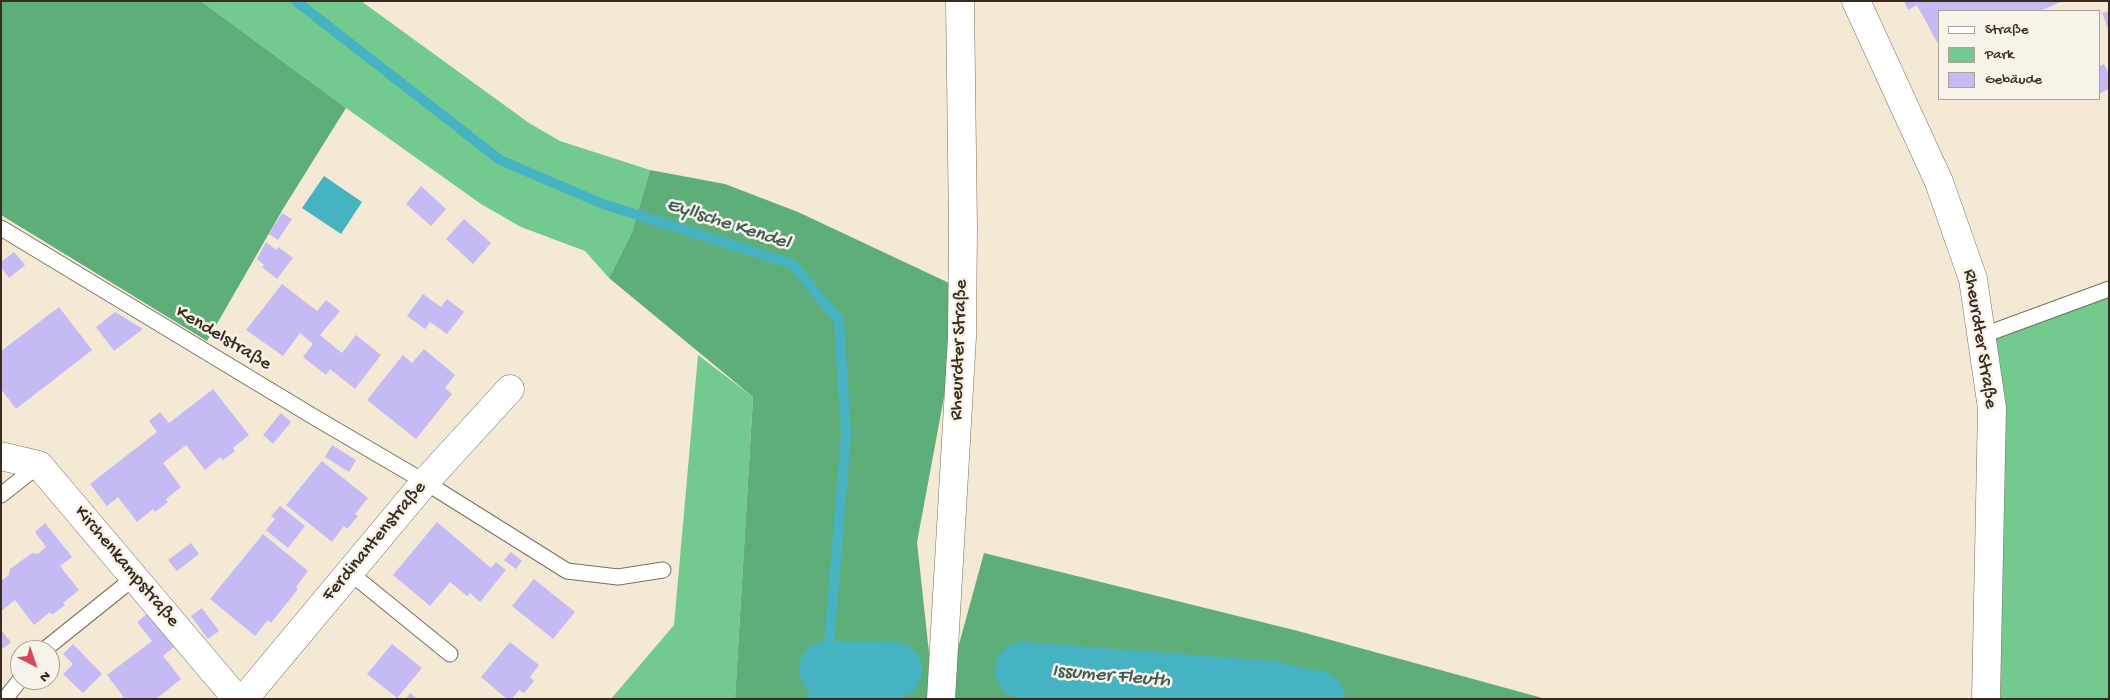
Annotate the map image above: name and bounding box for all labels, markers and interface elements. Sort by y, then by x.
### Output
legend [1938,10,2100,100]
text: Straße [1985,21,2029,39]
text: Park [1985,46,2014,64]
text: Gebäude [1985,71,2042,89]
water label: Eyllsche Kendel [663,194,793,256]
street label: Rheurdter Straße [1957,268,2001,410]
street label: Rheurdter Straße [946,279,974,421]
street label: Kendelstraße [171,301,275,377]
street label: Ferdinantenstraße [318,477,432,607]
street label: Kirchenkampstraße [68,501,184,633]
north arrow [10,640,60,690]
water label: Issumer Fleuth [1051,660,1171,694]
text: N [35,667,54,685]

